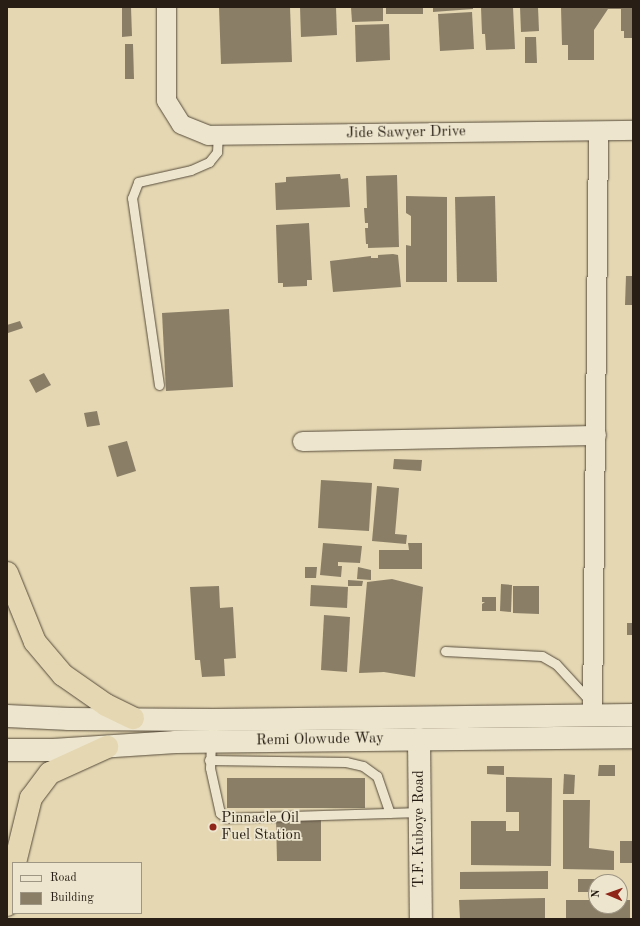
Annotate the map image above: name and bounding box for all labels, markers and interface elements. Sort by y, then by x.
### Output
street label: Jide Sawyer Drive [346,123,466,143]
street label: Remi Olowude Way [256,730,384,750]
street label: T.F. Kuboye Road [411,770,429,888]
place label: Pinnacle Oil Fuel Station [221,809,301,844]
marker: Pinnacle Oil Fuel Station [208,822,218,832]
legend [12,862,142,914]
text: Road [50,872,77,884]
north arrow [588,874,628,914]
text: N [591,889,602,898]
text: Building [50,892,94,904]

